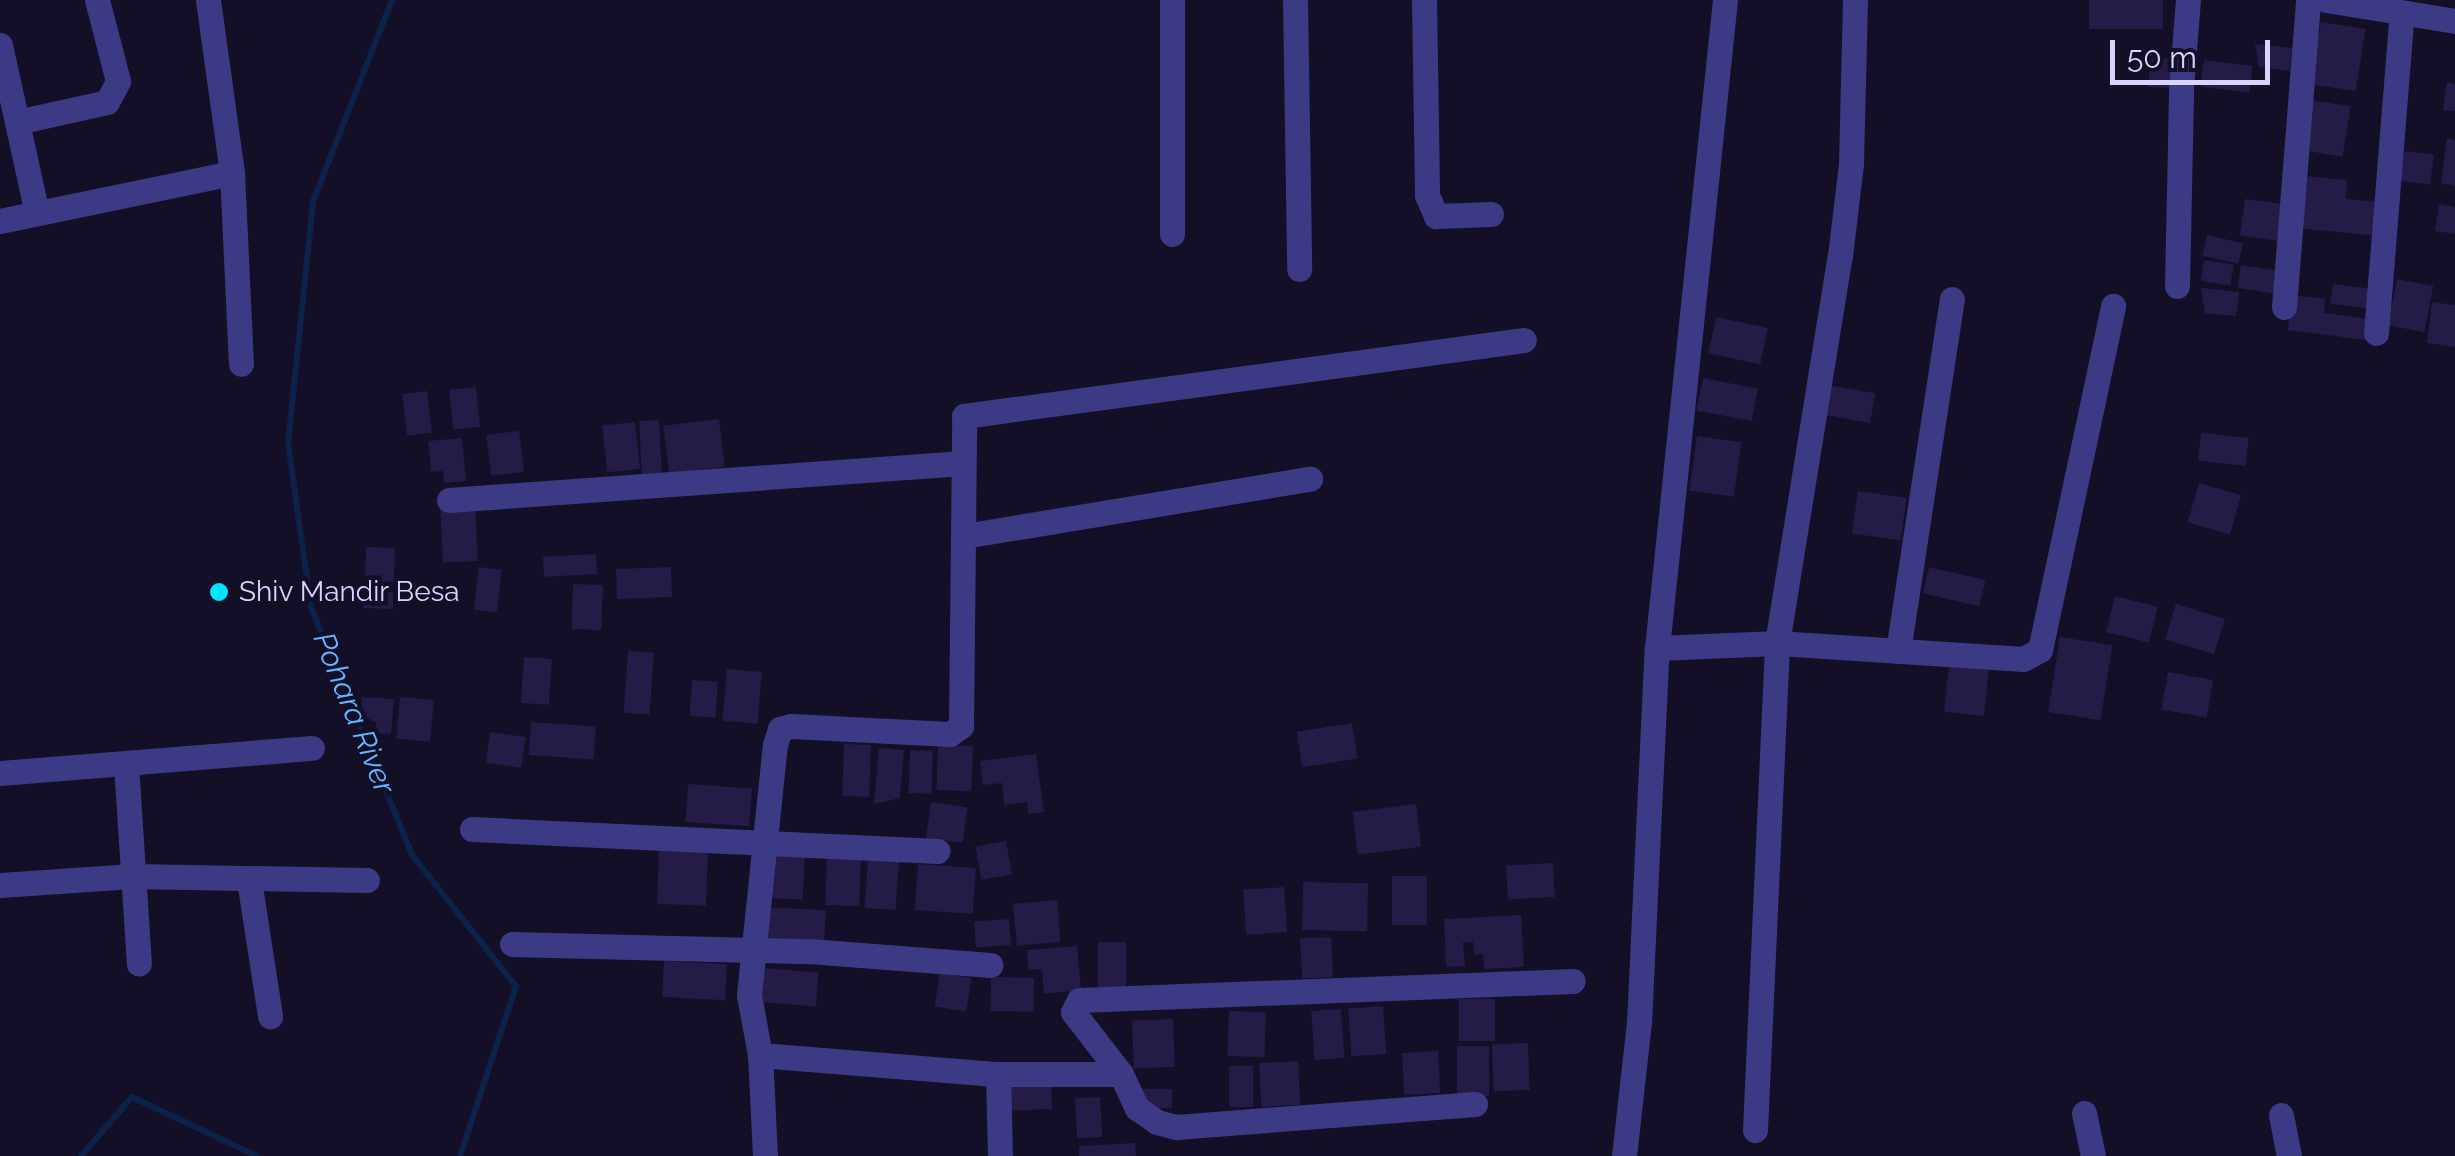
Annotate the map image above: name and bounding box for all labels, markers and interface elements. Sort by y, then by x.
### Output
scale bar [2115,20,2275,82]
text: 50 m [2127,40,2197,75]
place label: Shiv Mandir Besa [239,575,461,609]
marker: Shiv Mandir Besa [208,581,230,603]
water label: Pohara River [305,627,403,799]

